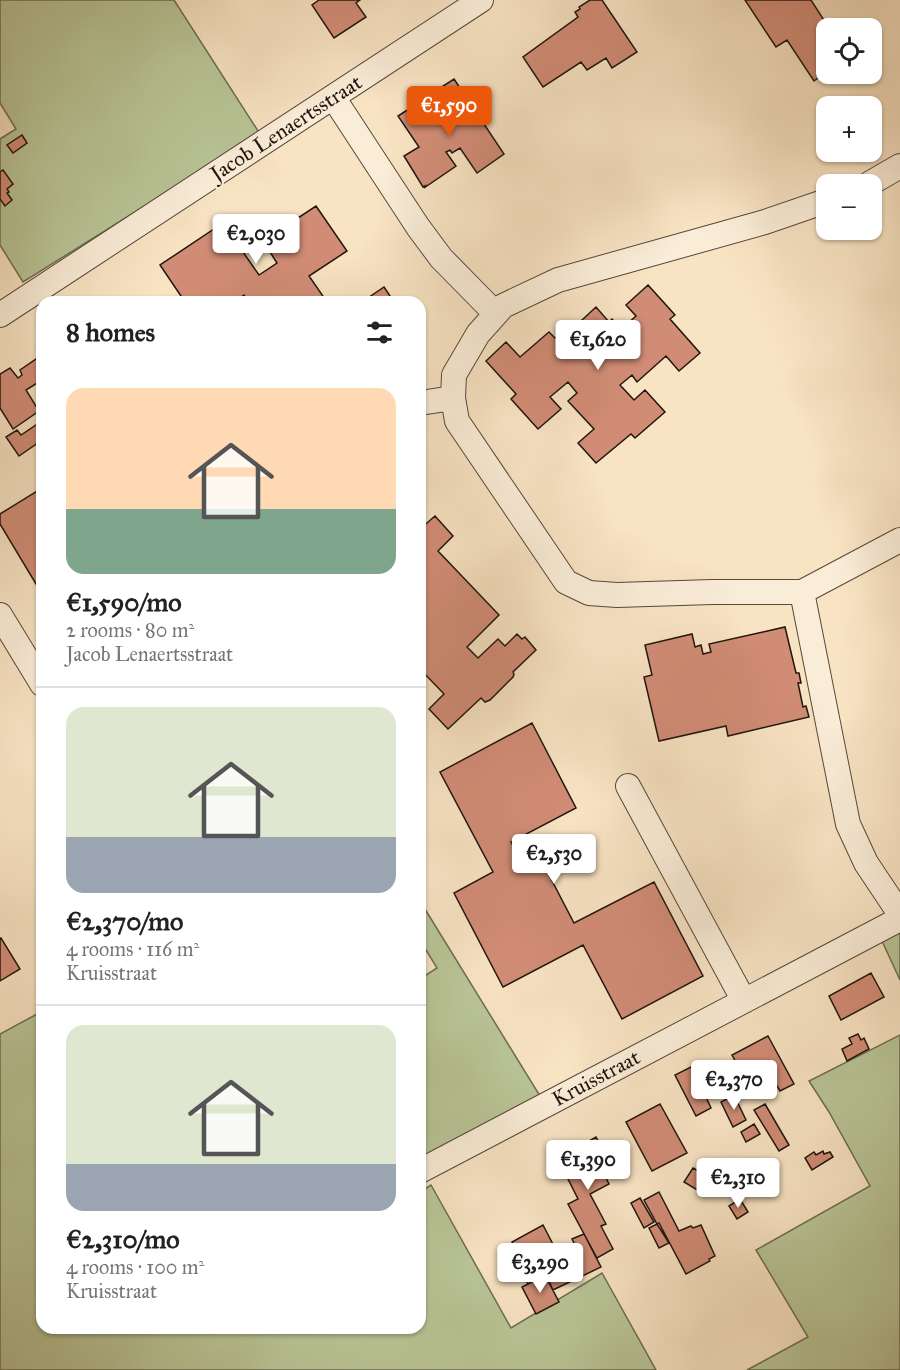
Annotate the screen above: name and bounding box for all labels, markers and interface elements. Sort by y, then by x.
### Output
map controls [816,18,882,240]
button: locate [816,18,882,84]
street label: Jacob Lenaertsstraat [204,69,367,188]
pin: €1,590 [400,86,498,137]
text: €1,590 [421,93,477,117]
button: + [816,96,882,162]
button: − [816,174,882,240]
pin: €2,030 [207,214,305,265]
text: €2,030 [227,221,285,245]
text: 8 homes [66,316,155,348]
icon: filters [363,316,396,349]
pin: €1,620 [549,320,647,371]
text: €1,620 [570,327,626,351]
icon: home [177,427,285,535]
text: €1,590/mo [66,586,182,618]
text: 2 rooms · 80 m² [66,618,194,642]
text: Jacob Lenaertsstraat [66,642,233,666]
icon: home [177,746,285,854]
pin: €2,530 [505,834,603,885]
text: €2,530 [526,841,582,865]
text: €2,370/mo [66,905,183,937]
text: 4 rooms · 116 m² [66,937,199,961]
text: Kruisstraat [66,961,157,985]
street label: Kruisstraat [548,1044,645,1112]
pin: €2,370 [685,1060,783,1111]
icon: home [177,1064,285,1172]
text: €2,370 [705,1067,763,1091]
pin: €1,390 [539,1140,637,1191]
text: €1,390 [560,1147,616,1171]
pin: €2,310 [689,1158,787,1209]
text: €2,310 [710,1165,766,1189]
text: €2,310/mo [66,1223,180,1255]
pin: €3,290 [491,1243,589,1294]
text: €3,290 [511,1250,569,1274]
text: 4 rooms · 100 m² [66,1255,204,1279]
text: Kruisstraat [66,1279,157,1303]

